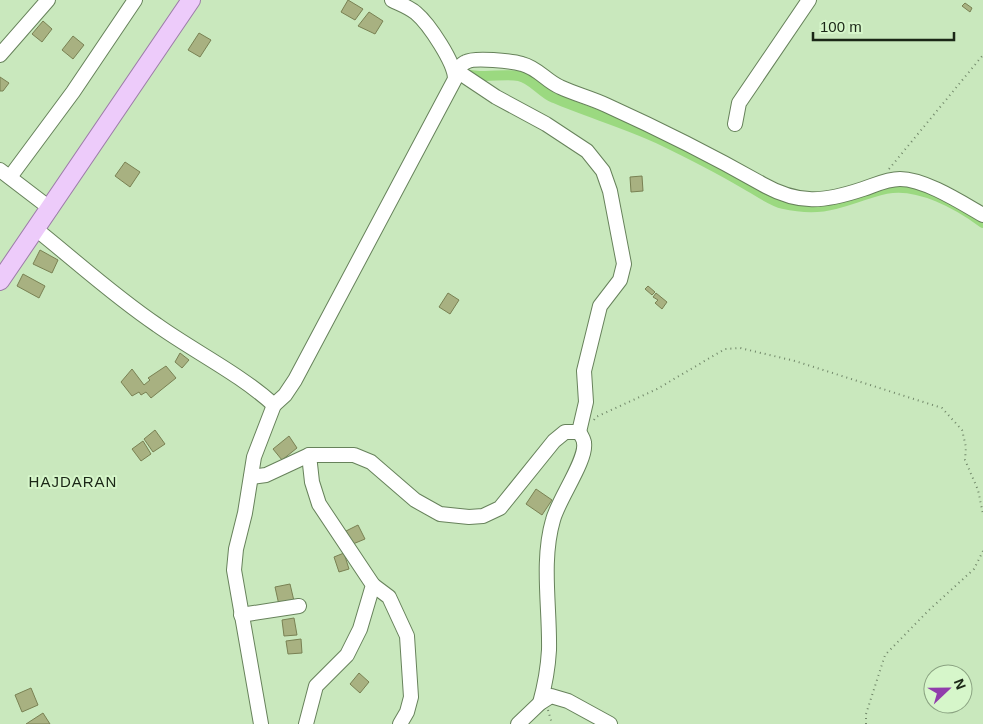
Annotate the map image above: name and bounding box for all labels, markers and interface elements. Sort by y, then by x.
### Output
scale bar [813,10,954,42]
text: 100 m [820,18,862,35]
district label: HAJDARAN [29,473,117,490]
north arrow [923,664,973,714]
text: N [951,676,969,692]

